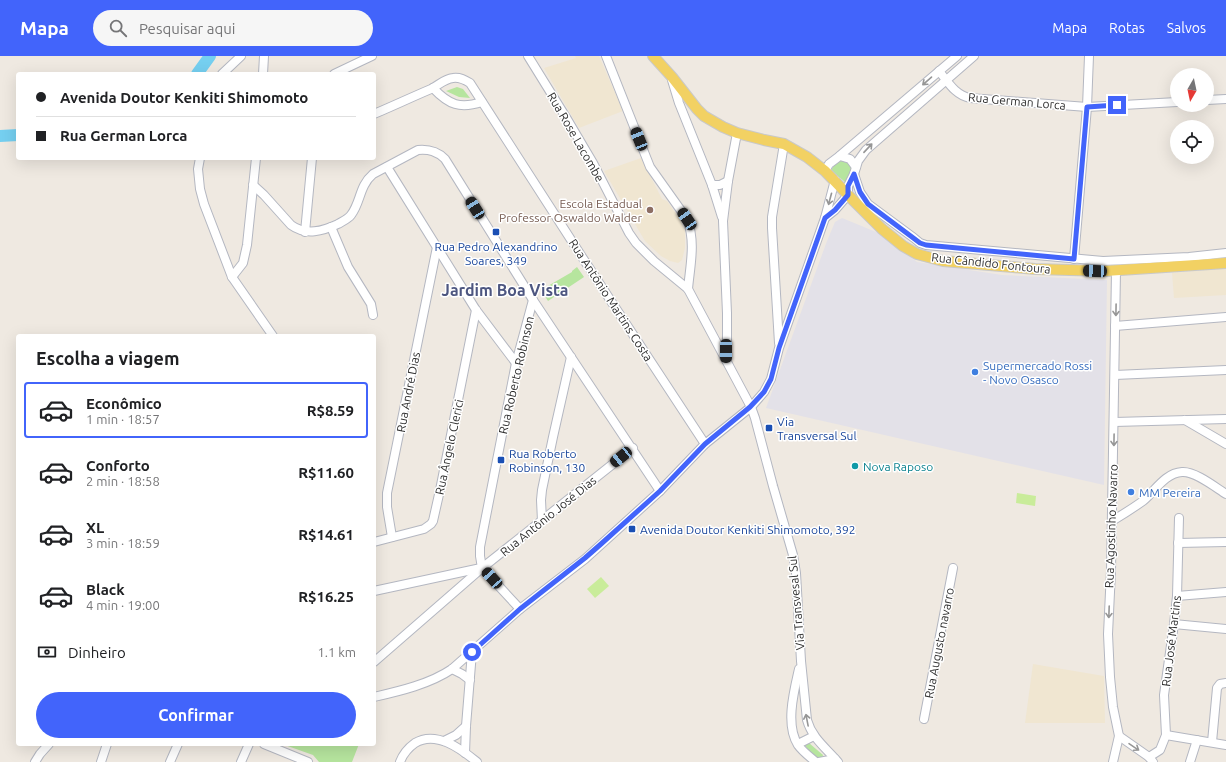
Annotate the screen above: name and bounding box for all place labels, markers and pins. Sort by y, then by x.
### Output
place label: Escola Estadual Professor Oswaldo Walder [499,197,642,224]
marker: Escola Estadual Professor Oswaldo Walder [645,205,655,215]
marker: Rua Pedro Alexandrino Soares, 349 [491,227,501,237]
place label: Rua Pedro Alexandrino Soares, 349 [434,240,558,267]
place label: Supermercado Rossi - Novo Osasco [983,359,1092,386]
marker: Supermercado Rossi - Novo Osasco [970,367,980,377]
place label: Via Transversal Sul [777,415,857,442]
marker: Via Transversal Sul [764,423,774,433]
place label: Rua Roberto Robinson, 130 [509,447,586,474]
marker: Rua Roberto Robinson, 130 [496,455,506,465]
place label: Nova Raposo [863,460,933,473]
marker: Nova Raposo [850,461,860,471]
place label: MM Pereira [1139,486,1201,499]
marker: MM Pereira [1126,487,1136,497]
place label: Avenida Doutor Kenkiti Shimomoto, 392 [640,523,856,536]
marker: Avenida Doutor Kenkiti Shimomoto, 392 [627,524,637,534]

